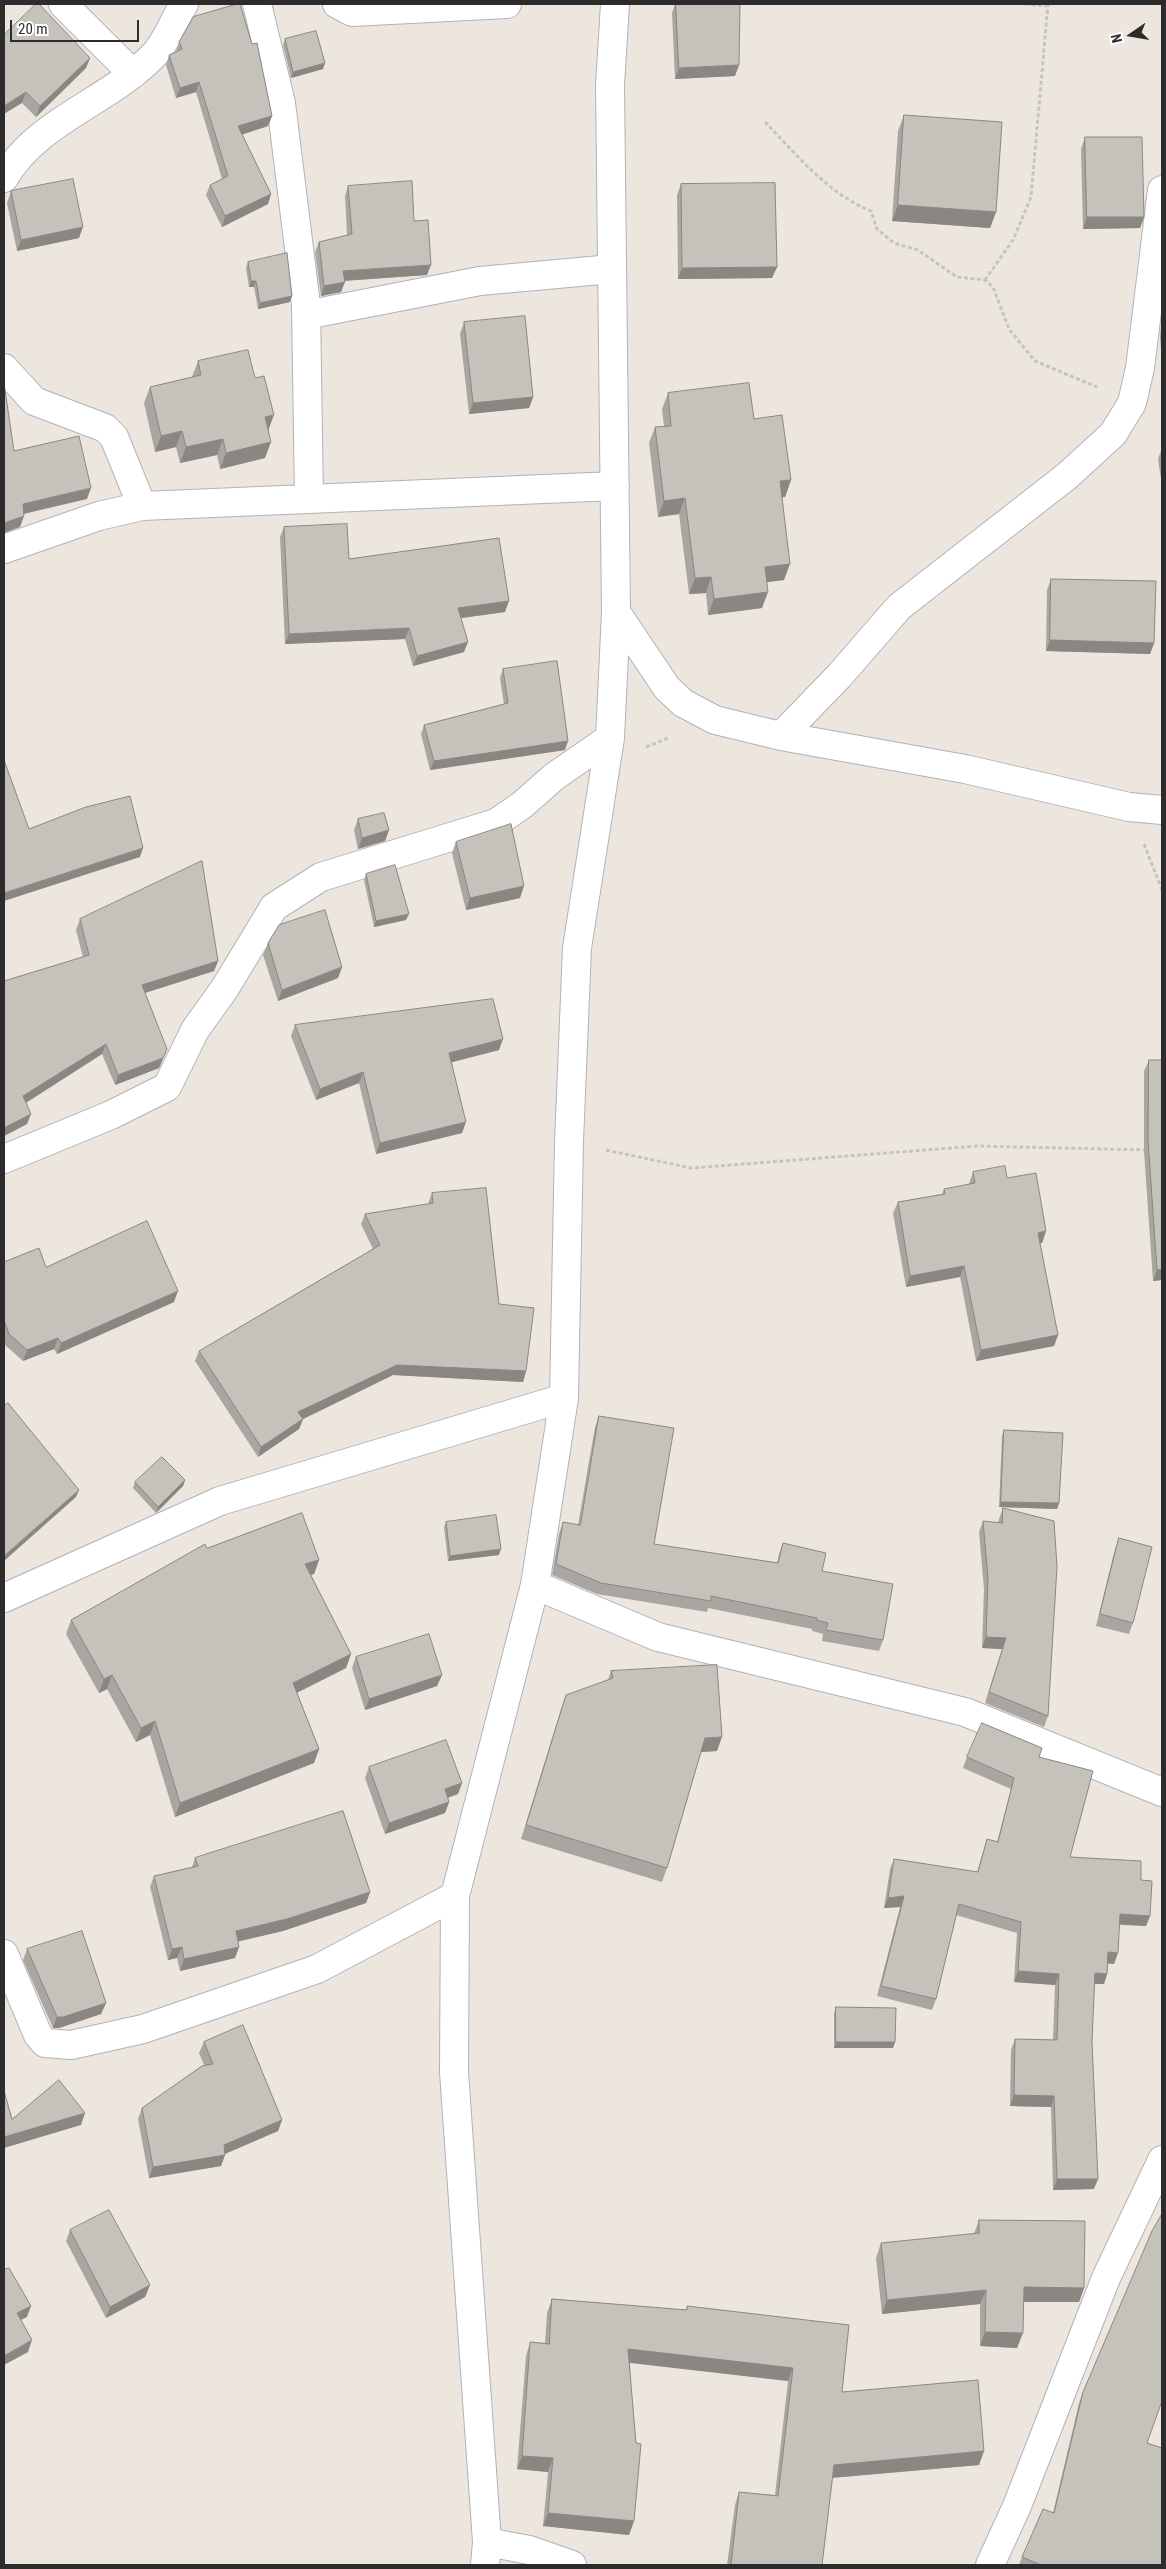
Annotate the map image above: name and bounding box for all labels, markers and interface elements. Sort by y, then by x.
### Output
scale bar [12,10,141,42]
north arrow [1106,10,1156,60]
text: 20 m [18,20,48,38]
text: N [1108,32,1125,44]

